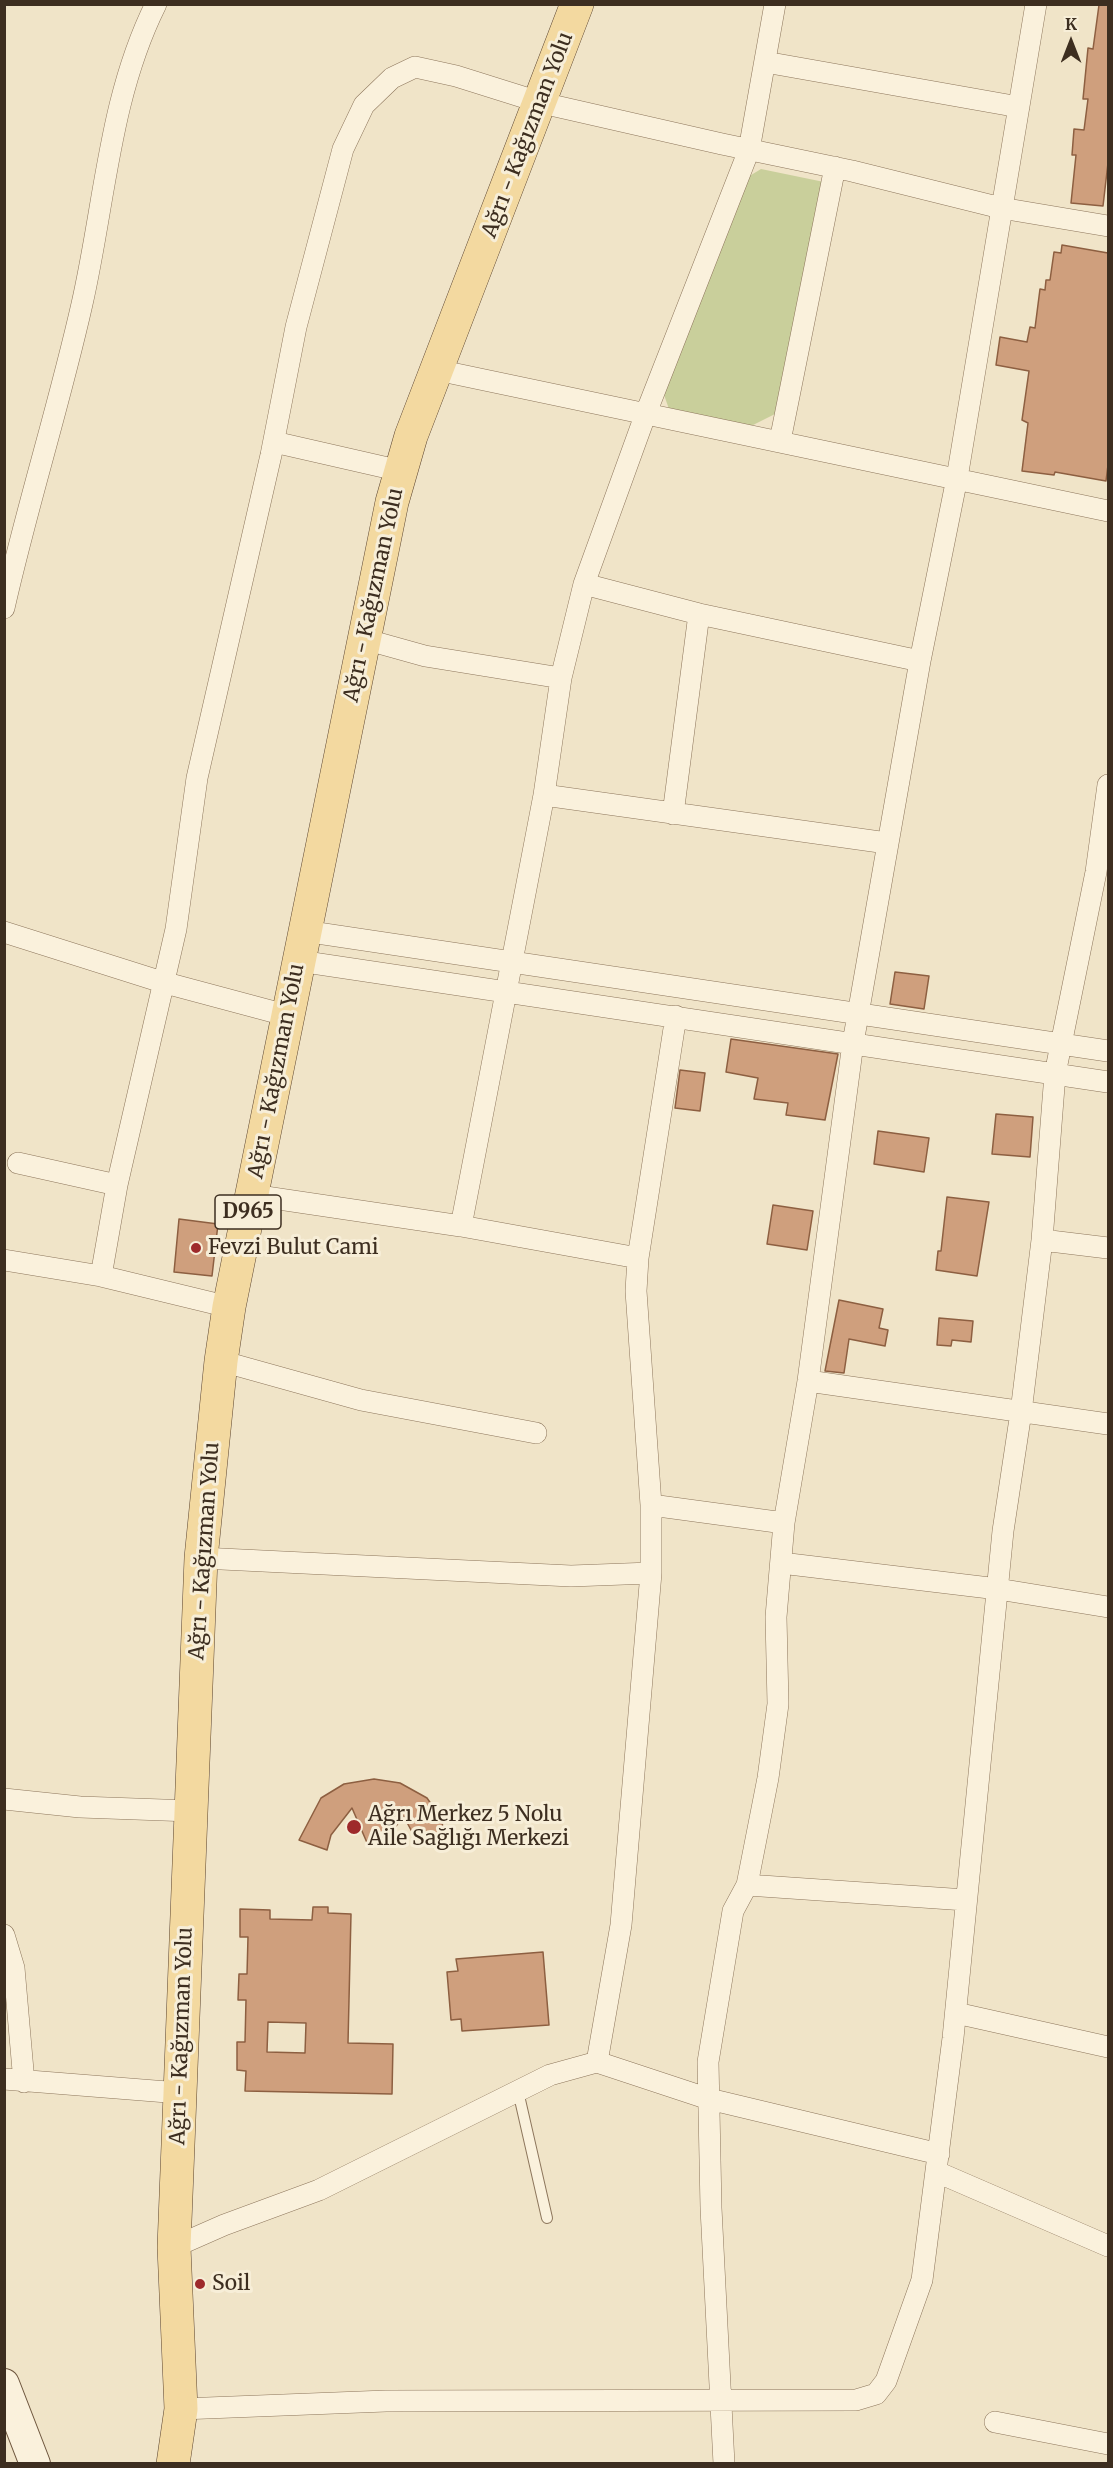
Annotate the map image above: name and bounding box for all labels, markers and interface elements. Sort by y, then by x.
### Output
north arrow [1041,12,1101,72]
text: K [1065,14,1077,34]
street label: Ağrı - Kağızman Yolu [477,29,579,241]
street label: Ağrı - Kağızman Yolu [339,486,409,704]
street label: Ağrı - Kağızman Yolu [244,962,310,1180]
road number: D965 [215,1195,281,1229]
place label: Fevzi Bulut Cami [208,1235,379,1261]
marker: Fevzi Bulut Cami [189,1241,203,1255]
street label: Ağrı - Kağızman Yolu [185,1441,225,1661]
place label: Ağrı Merkez 5 Nolu Aile Sağlığı Merkezi [368,1802,569,1852]
marker: Ağrı Merkez 5 Nolu Aile Sağlığı Merkezi [345,1818,363,1836]
street label: Ağrı - Kağızman Yolu [166,1927,198,2145]
place label: Soil [212,2271,250,2297]
marker: Soil [193,2277,207,2291]

